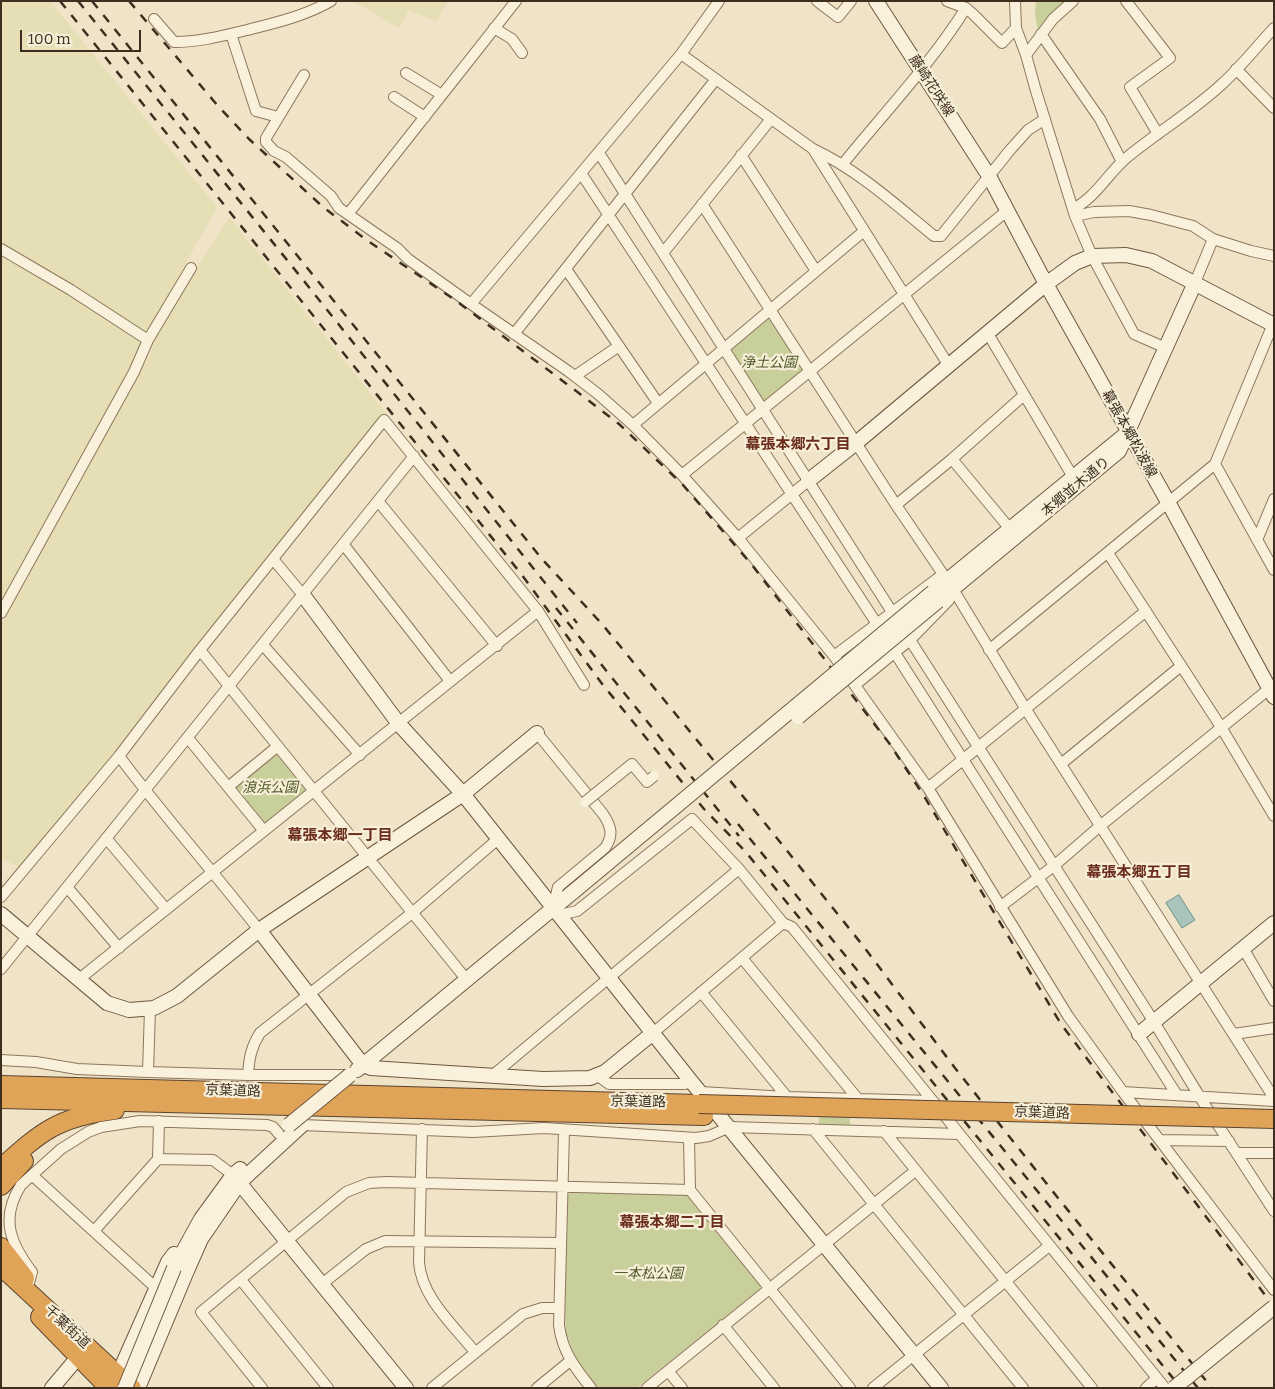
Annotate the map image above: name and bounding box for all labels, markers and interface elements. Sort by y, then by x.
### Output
scale bar [22,20,144,52]
text: 100 m [28,30,71,48]
street label: 藤崎花咲線 [905,52,957,120]
park label: 浄土公園 [741,355,797,371]
street label: 幕張本郷松波線 [1098,387,1160,481]
district label: 幕張本郷六丁目 [746,436,850,454]
street label: 本郷並木通り [1038,454,1114,520]
park label: 浪浜公園 [242,780,298,796]
district label: 幕張本郷一丁目 [288,827,392,845]
district label: 幕張本郷五丁目 [1087,864,1191,882]
street label: 京葉道路 [205,1082,261,1100]
street label: 京葉道路 [610,1093,666,1111]
street label: 京葉道路 [1014,1104,1070,1122]
district label: 幕張本郷二丁目 [620,1214,724,1232]
park label: 一本松公園 [613,1266,683,1282]
street label: 千葉街道 [41,1302,93,1352]

